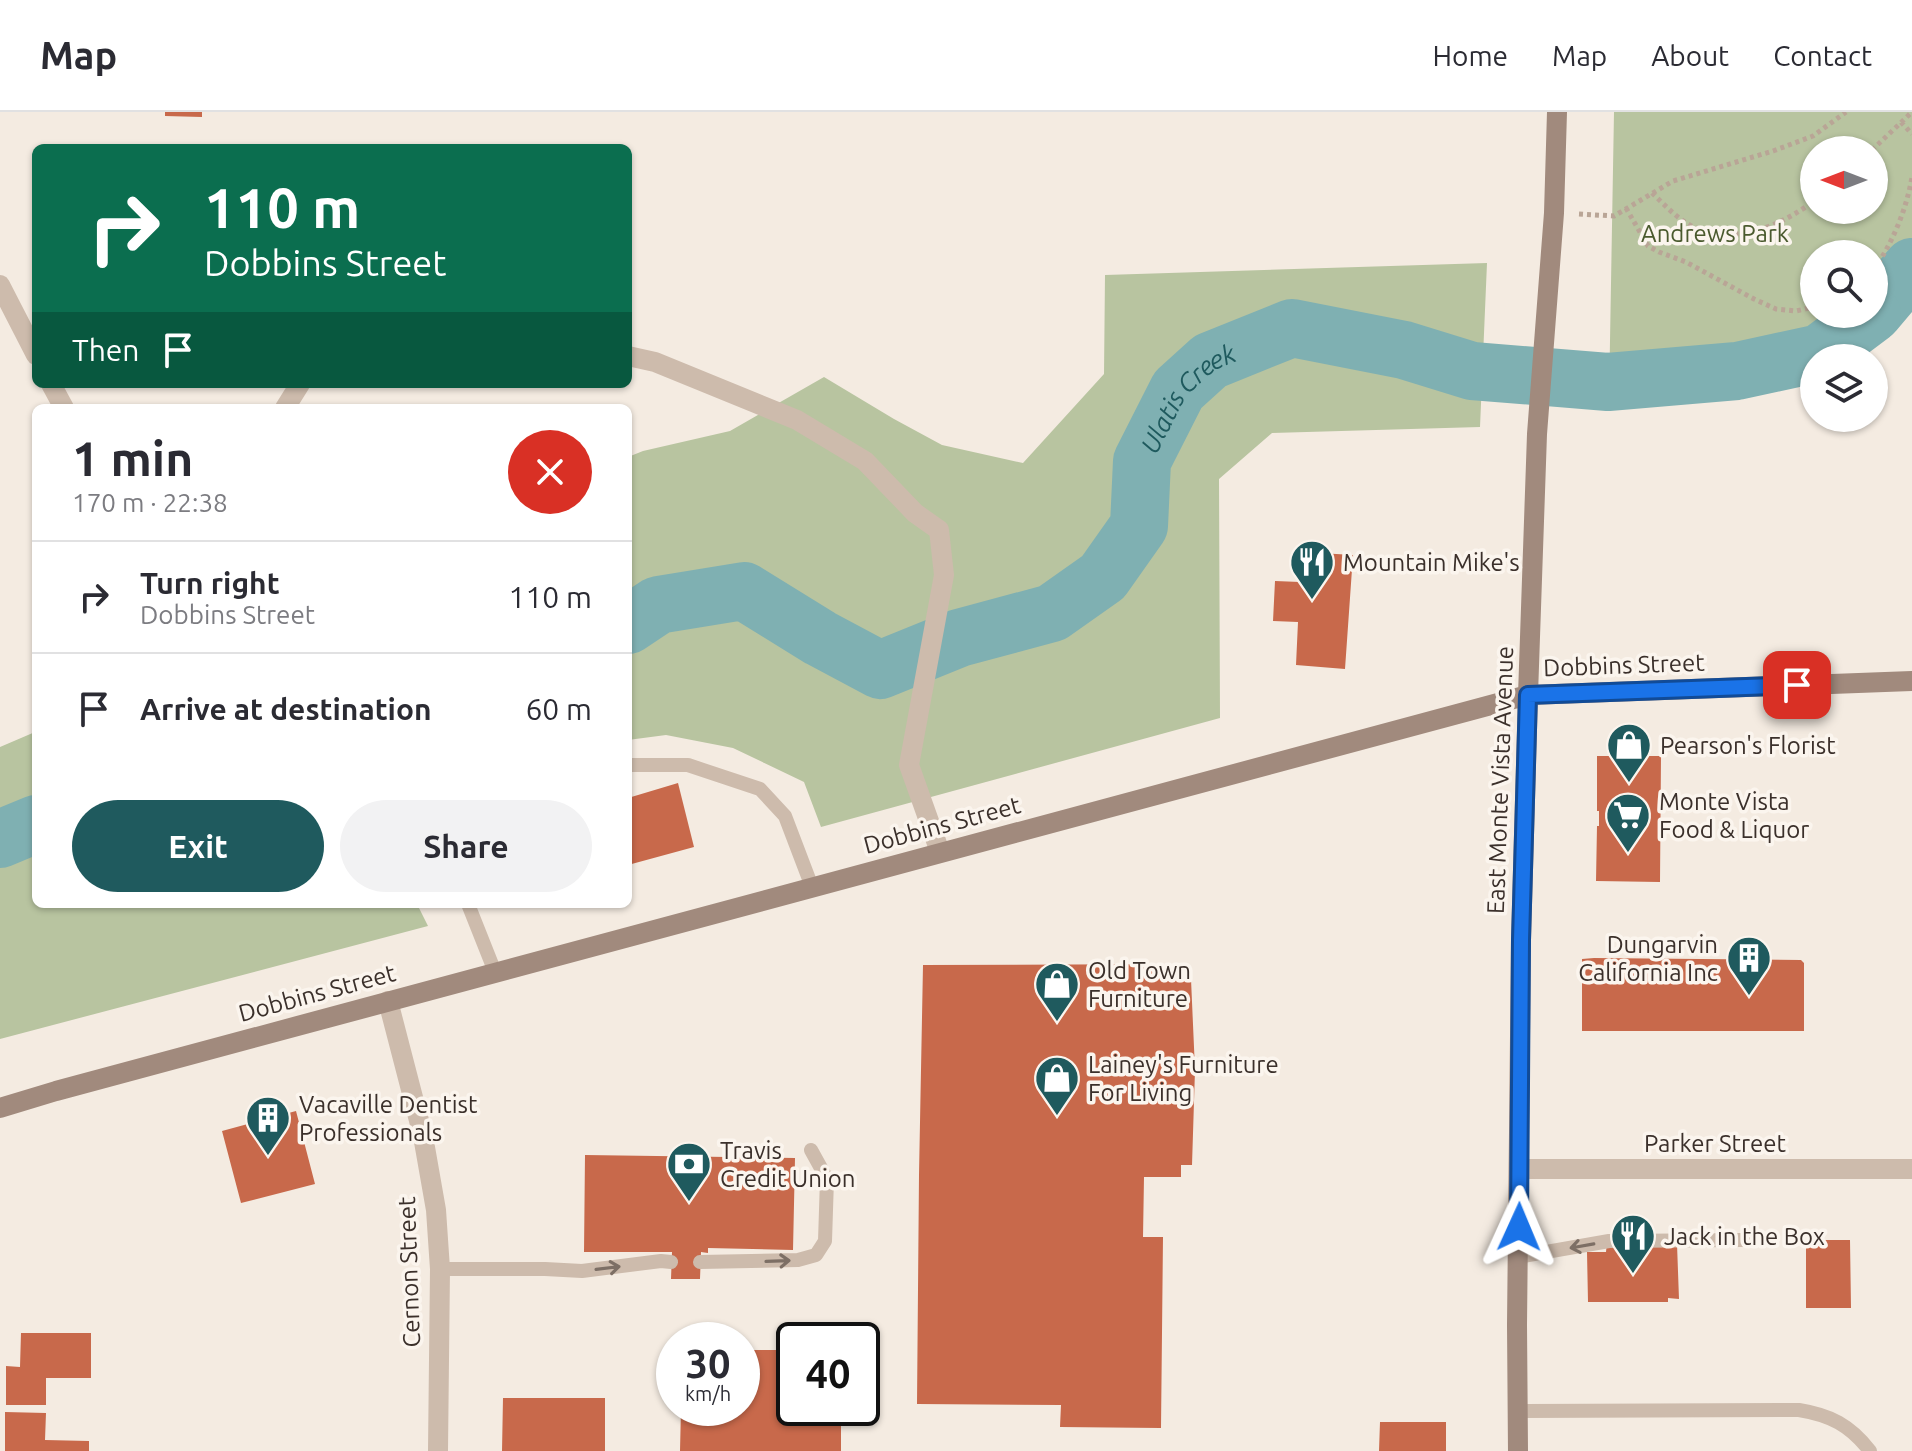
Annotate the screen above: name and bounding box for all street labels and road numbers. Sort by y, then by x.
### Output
street label: East Monte Vista Avenue [1482,646,1518,914]
street label: Dobbins Street [1543,649,1706,681]
street label: Dobbins Street [860,791,1024,859]
street label: Dobbins Street [235,959,399,1027]
street label: Parker Street [1644,1130,1787,1157]
street label: Cernon Street [393,1196,425,1348]

